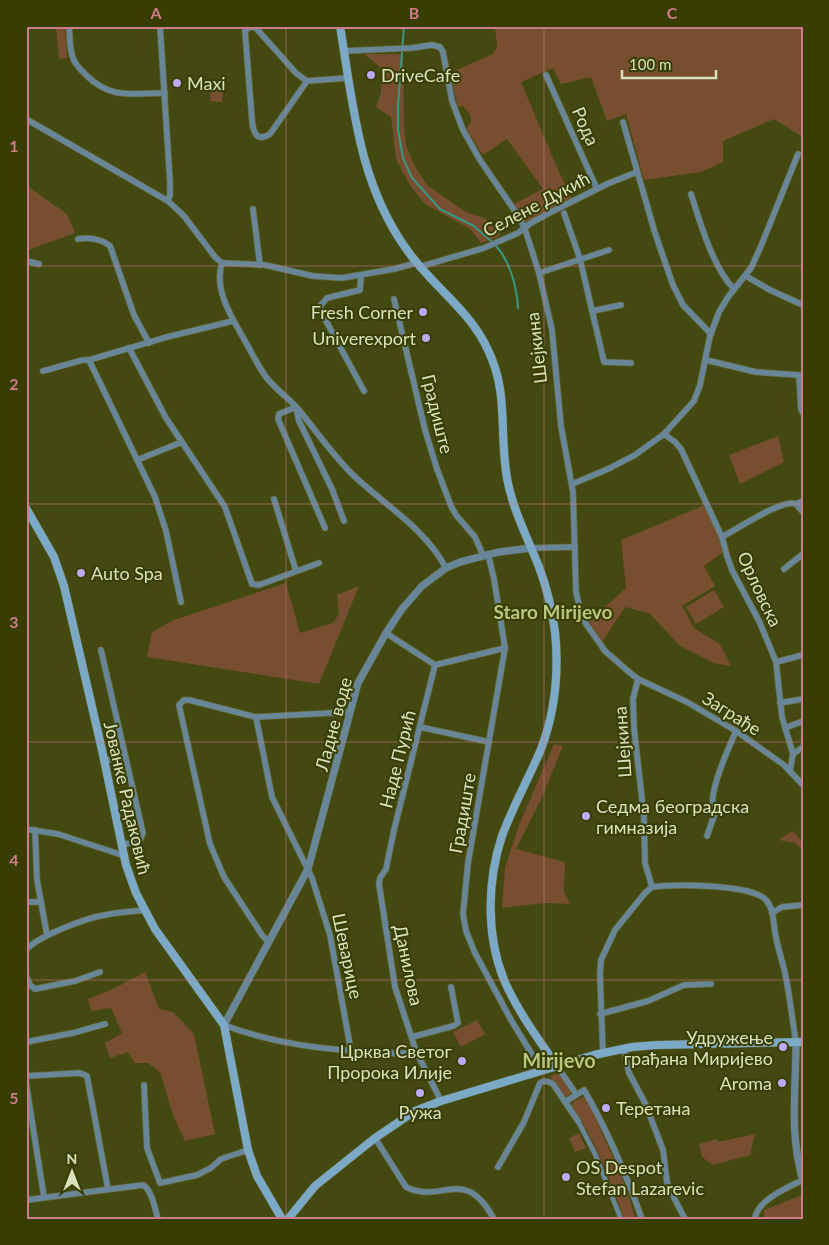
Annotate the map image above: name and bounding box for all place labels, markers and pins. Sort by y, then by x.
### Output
place label: DriveCafe [381,64,460,86]
marker: DriveCafe [365,69,377,81]
place label: Maxi [187,72,226,94]
marker: Maxi [171,77,183,89]
place label: Fresh Corner [311,301,413,323]
marker: Fresh Corner [417,306,429,318]
place label: Univerexport [312,327,417,349]
marker: Univerexport [420,332,432,344]
place label: Auto Spa [91,562,163,584]
marker: Auto Spa [75,567,87,579]
place label: Седма београдска гимназија [596,795,749,838]
marker: Седма београдска гимназија [580,810,592,822]
place label: Удружење грађана Миријево [624,1026,773,1069]
place label: Црква Светог Пророка Илије [327,1040,453,1083]
marker: Удружење грађана Миријево [777,1041,789,1053]
marker: Црква Светог Пророка Илије [456,1055,468,1067]
place label: Aroma [720,1072,772,1094]
marker: Aroma [776,1077,788,1089]
marker: Ружа [414,1087,426,1099]
place label: Теретана [616,1097,690,1119]
place label: Ружа [398,1101,442,1123]
marker: Теретана [600,1102,612,1114]
place label: OS Despot Stefan Lazarevic [576,1156,704,1199]
marker: OS Despot Stefan Lazarevic [560,1171,572,1183]

